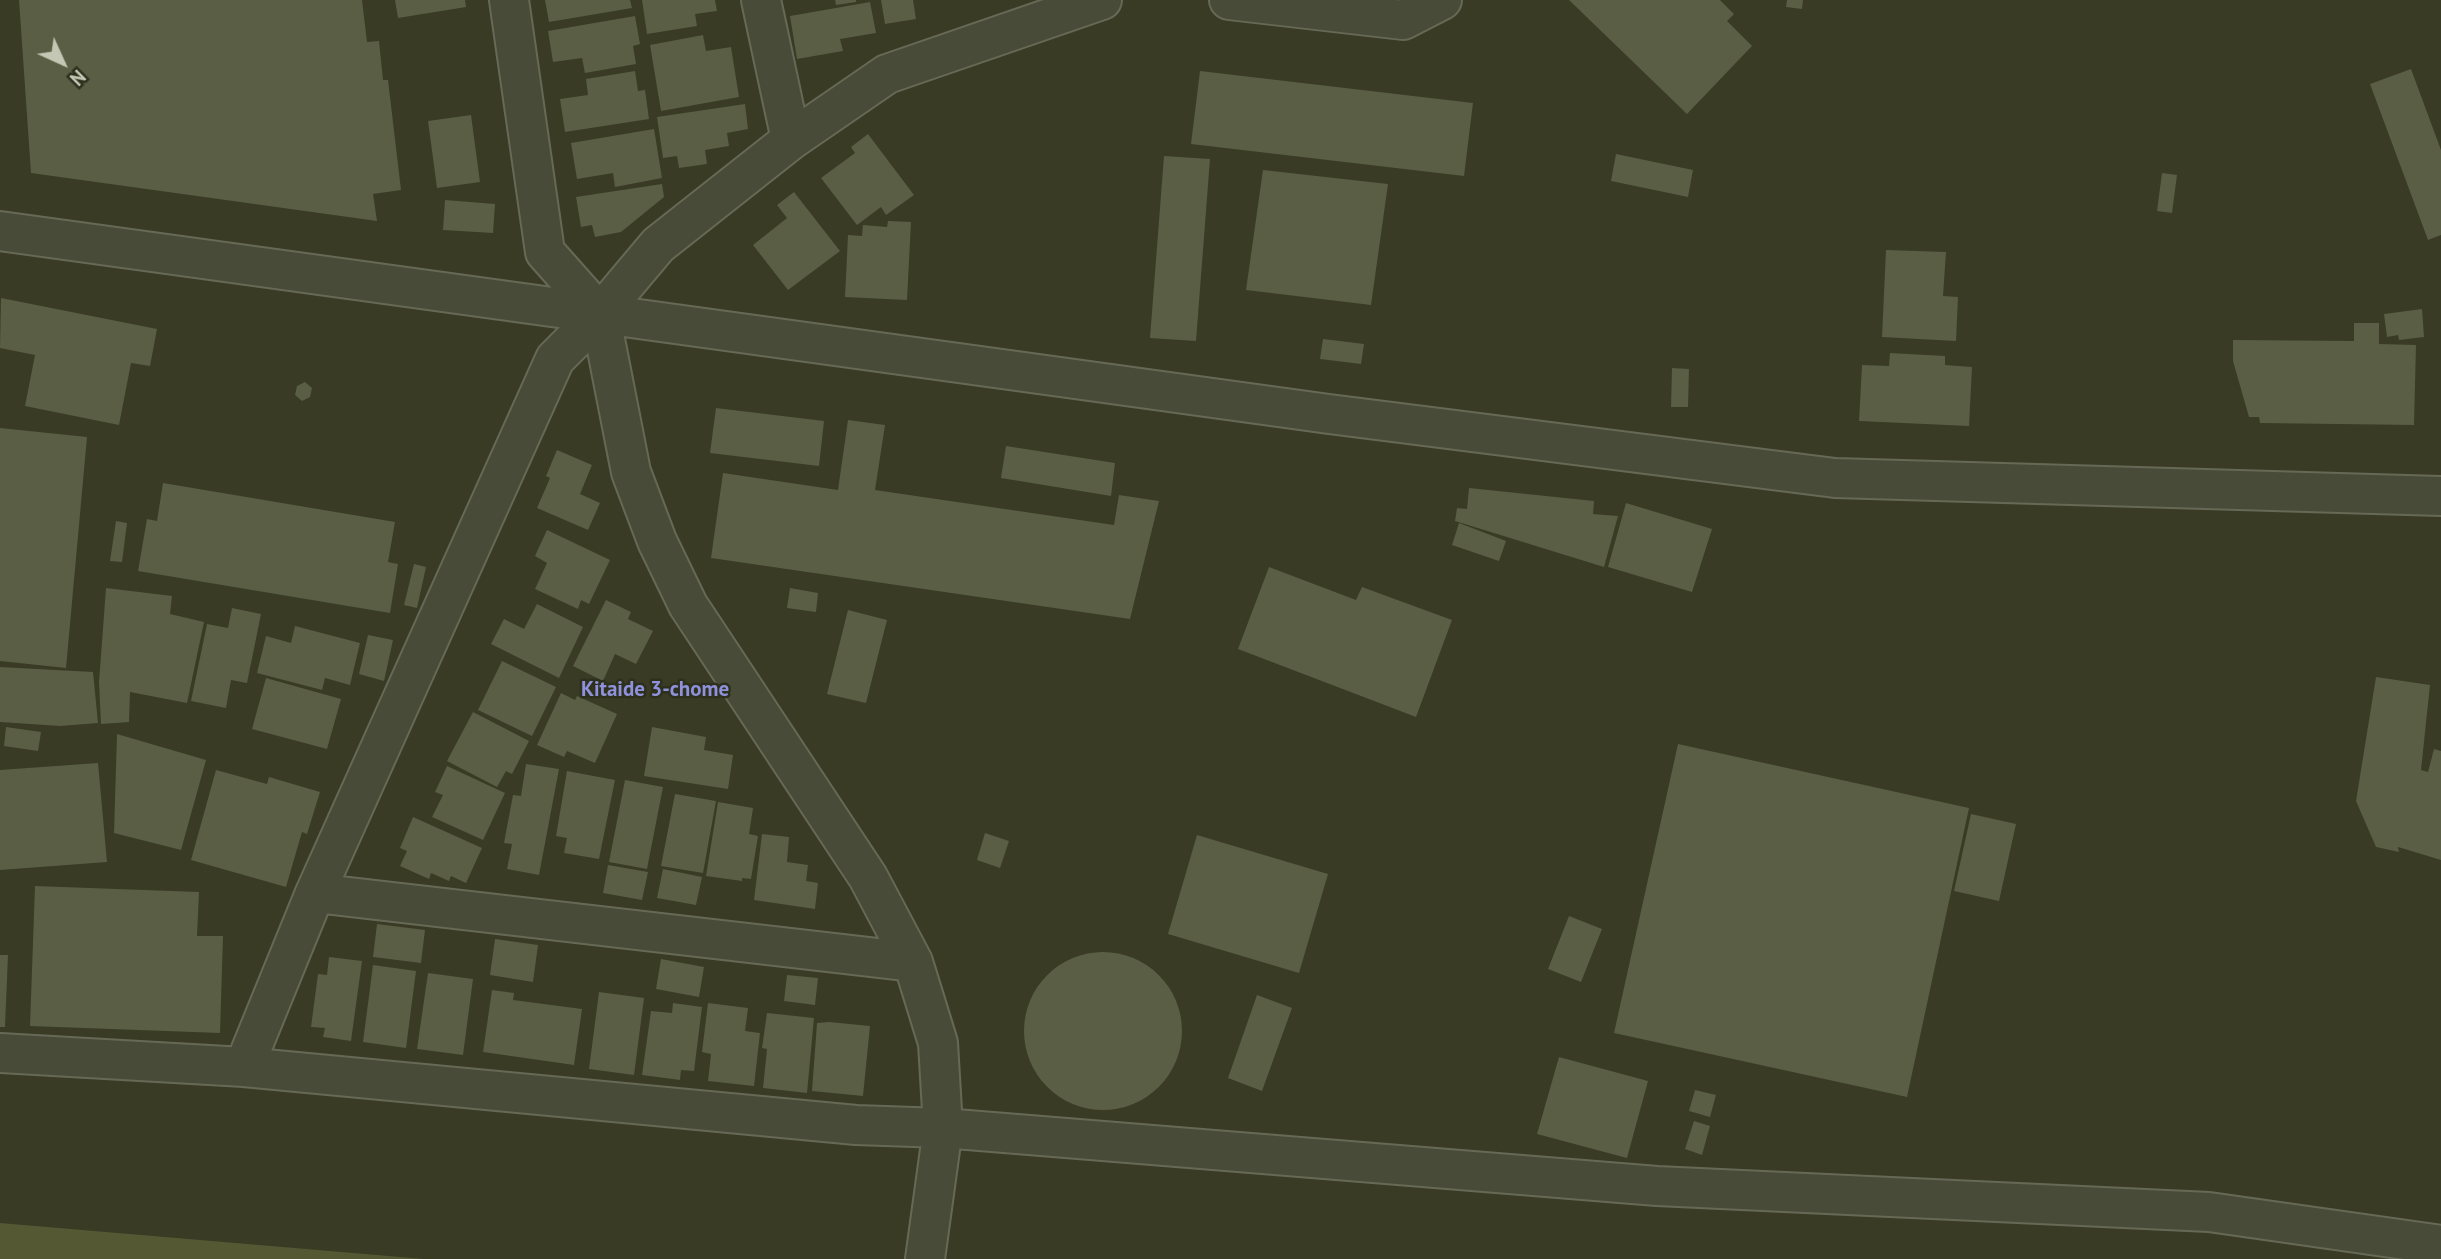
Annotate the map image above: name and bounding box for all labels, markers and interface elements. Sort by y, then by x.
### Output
north arrow [28,28,98,98]
text: N [65,65,91,91]
district label: Kitaide 3-chome [581,677,729,703]

